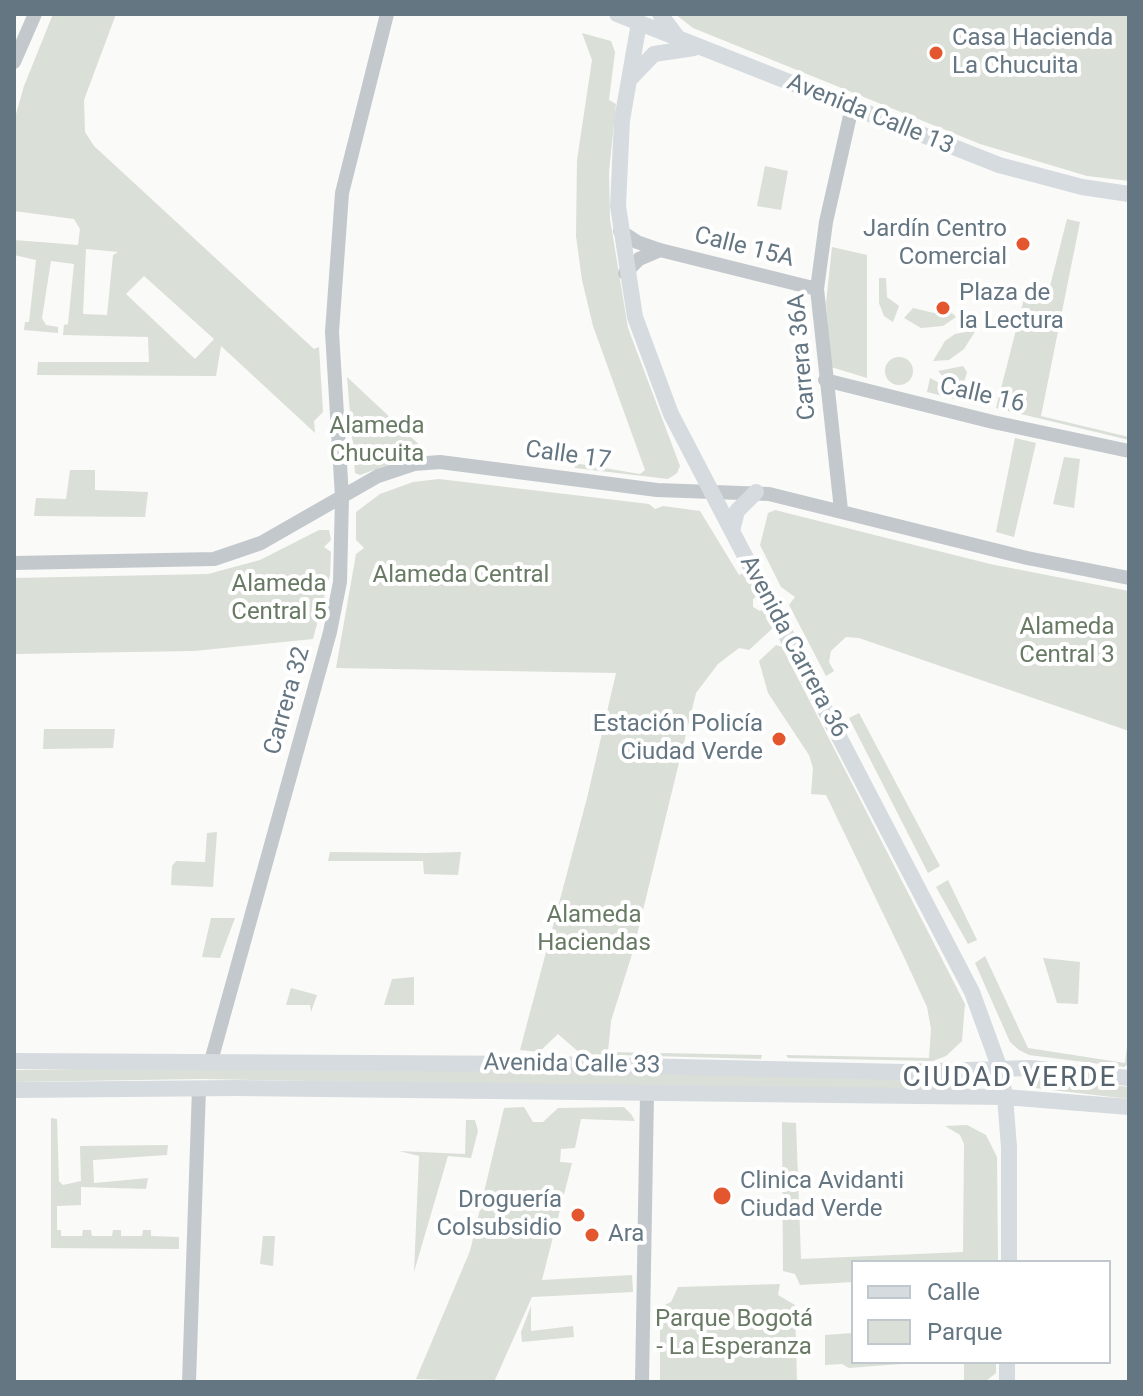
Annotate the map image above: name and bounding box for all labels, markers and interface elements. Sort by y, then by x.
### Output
place label: Casa Hacienda La Chucuita [952,25,1113,81]
marker: Casa Hacienda La Chucuita [927,44,945,62]
street label: Avenida Calle 13 [783,69,957,161]
place label: Jardín Centro Comercial [863,216,1007,272]
street label: Calle 15A [691,222,797,274]
marker: Jardín Centro Comercial [1014,235,1032,253]
place label: Plaza de la Lectura [959,280,1064,336]
street label: Carrera 36A [783,293,823,421]
marker: Plaza de la Lectura [934,299,952,317]
street label: Calle 16 [937,372,1027,420]
park label: Alameda Chucuita [330,413,424,469]
street label: Calle 17 [523,436,613,476]
street label: Avenida Carrera 36 [733,551,853,743]
park label: Alameda Central [373,562,549,590]
park label: Alameda Central 5 [231,571,327,627]
park label: Alameda Central 3 [1019,614,1115,670]
street label: Carrera 32 [259,644,317,758]
place label: Estación Policía Ciudad Verde [593,711,763,767]
marker: Estación Policía Ciudad Verde [770,730,788,748]
park label: Alameda Haciendas [537,902,651,958]
street label: Avenida Calle 33 [483,1049,661,1081]
district label: CIUDAD VERDE [903,1062,1117,1096]
place label: Clinica Avidanti Ciudad Verde [740,1168,904,1224]
marker: Clinica Avidanti Ciudad Verde [711,1185,733,1207]
place label: Droguería Colsubsidio [436,1187,562,1243]
marker: Droguería Colsubsidio [569,1206,587,1224]
place label: Ara [608,1221,644,1249]
marker: Ara [583,1226,601,1244]
legend [851,1260,1111,1364]
text: Calle [927,1278,980,1306]
park label: Parque Bogotá - La Esperanza [655,1306,813,1362]
text: Parque [927,1318,1003,1346]

